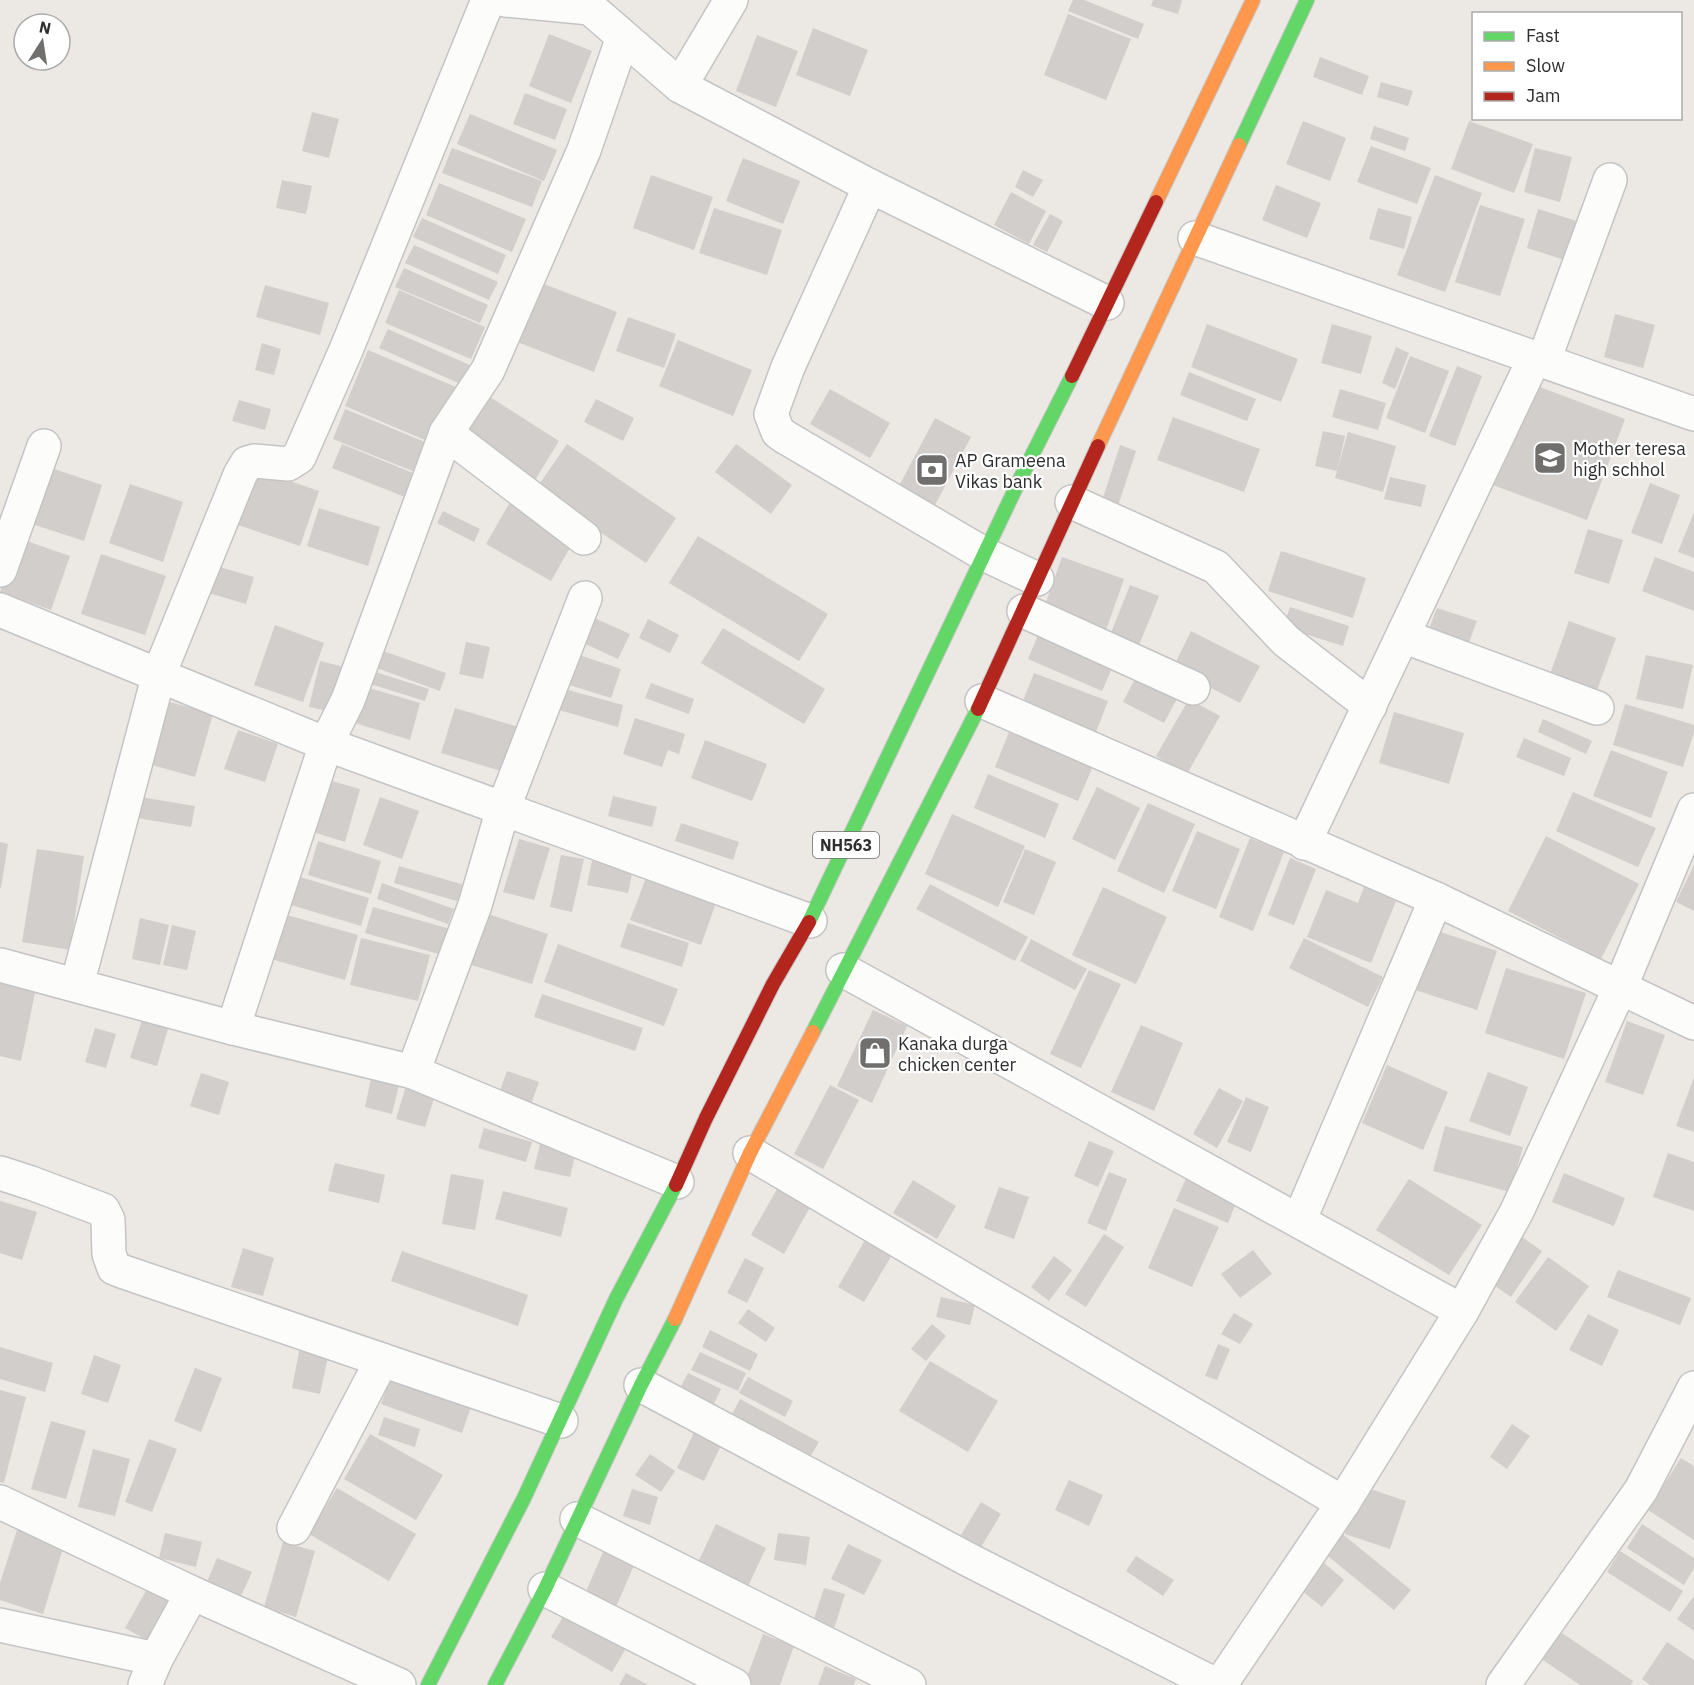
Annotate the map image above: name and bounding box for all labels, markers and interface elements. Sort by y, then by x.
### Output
north arrow [12,12,72,72]
legend [1472,12,1682,120]
text: N [37,16,53,38]
text: Fast [1526,24,1560,47]
text: Slow [1526,54,1565,77]
text: Jam [1526,84,1561,107]
place label: Mother teresa high schhol [1573,437,1686,481]
school or university icon: Mother teresa high schhol [1532,440,1568,476]
place label: AP Grameena Vikas bank [955,449,1066,493]
bank icon: AP Grameena Vikas bank [914,452,950,488]
road number: NH563 [813,832,879,858]
place label: Kanaka durga chicken center [898,1032,1017,1076]
shop icon: Kanaka durga chicken center [857,1035,893,1071]

